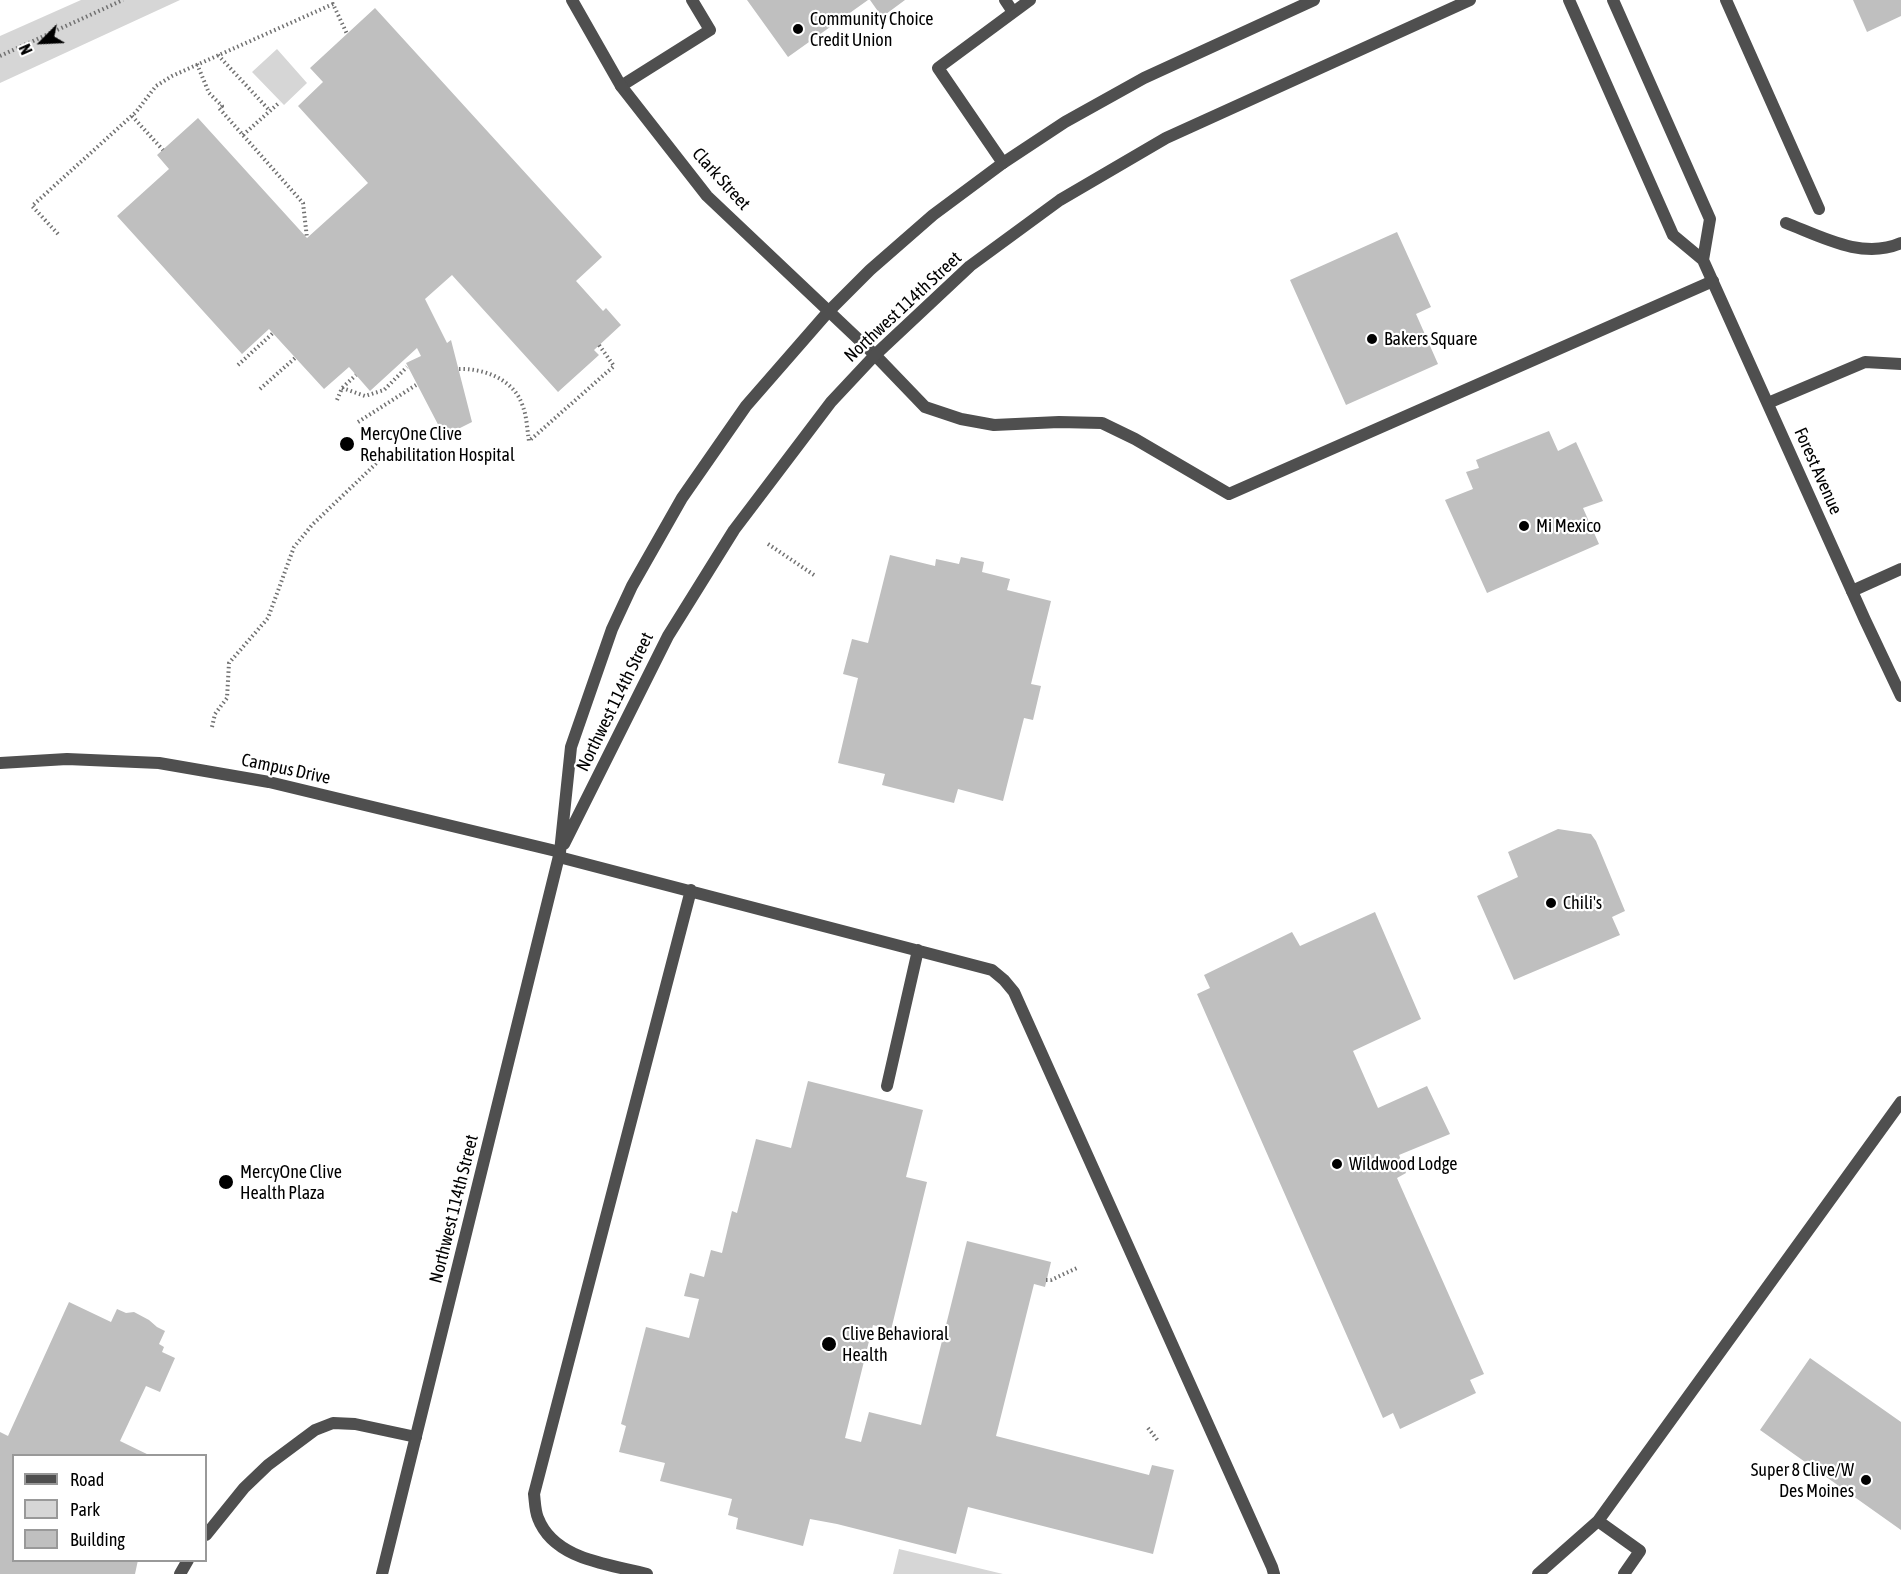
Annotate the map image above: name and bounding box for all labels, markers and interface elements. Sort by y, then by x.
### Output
place label: Community Choice Credit Union [810,8,933,50]
north arrow [12,12,72,72]
marker: Community Choice Credit Union [791,22,805,36]
text: N [15,41,36,57]
street label: Clark Street [687,143,755,215]
street label: Northwest 114th Street [840,247,966,367]
place label: Bakers Square [1384,328,1477,350]
marker: Bakers Square [1365,332,1379,346]
place label: MercyOne Clive Rehabilitation Hospital [360,423,515,466]
street label: Forest Avenue [1789,424,1847,518]
marker: MercyOne Clive Rehabilitation Hospital [338,435,356,453]
place label: Mi Mexico [1536,515,1601,537]
marker: Mi Mexico [1517,519,1531,533]
street label: Northwest 114th Street [572,629,658,775]
street label: Campus Drive [240,749,332,789]
place label: Chili's [1563,892,1602,914]
marker: Chili's [1544,896,1558,910]
street label: Northwest 114th Street [425,1133,483,1285]
place label: Wildwood Lodge [1349,1153,1457,1175]
marker: Wildwood Lodge [1330,1157,1344,1171]
place label: MercyOne Clive Health Plaza [240,1161,342,1204]
marker: MercyOne Clive Health Plaza [217,1173,235,1191]
place label: Clive Behavioral Health [842,1323,949,1366]
marker: Clive Behavioral Health [820,1335,838,1353]
legend [12,1454,207,1562]
place label: Super 8 Clive/W Des Moines [1751,1459,1854,1502]
text: Road [70,1469,104,1490]
marker: Super 8 Clive/W Des Moines [1859,1473,1873,1487]
text: Park [70,1499,100,1520]
text: Building [70,1529,125,1550]

